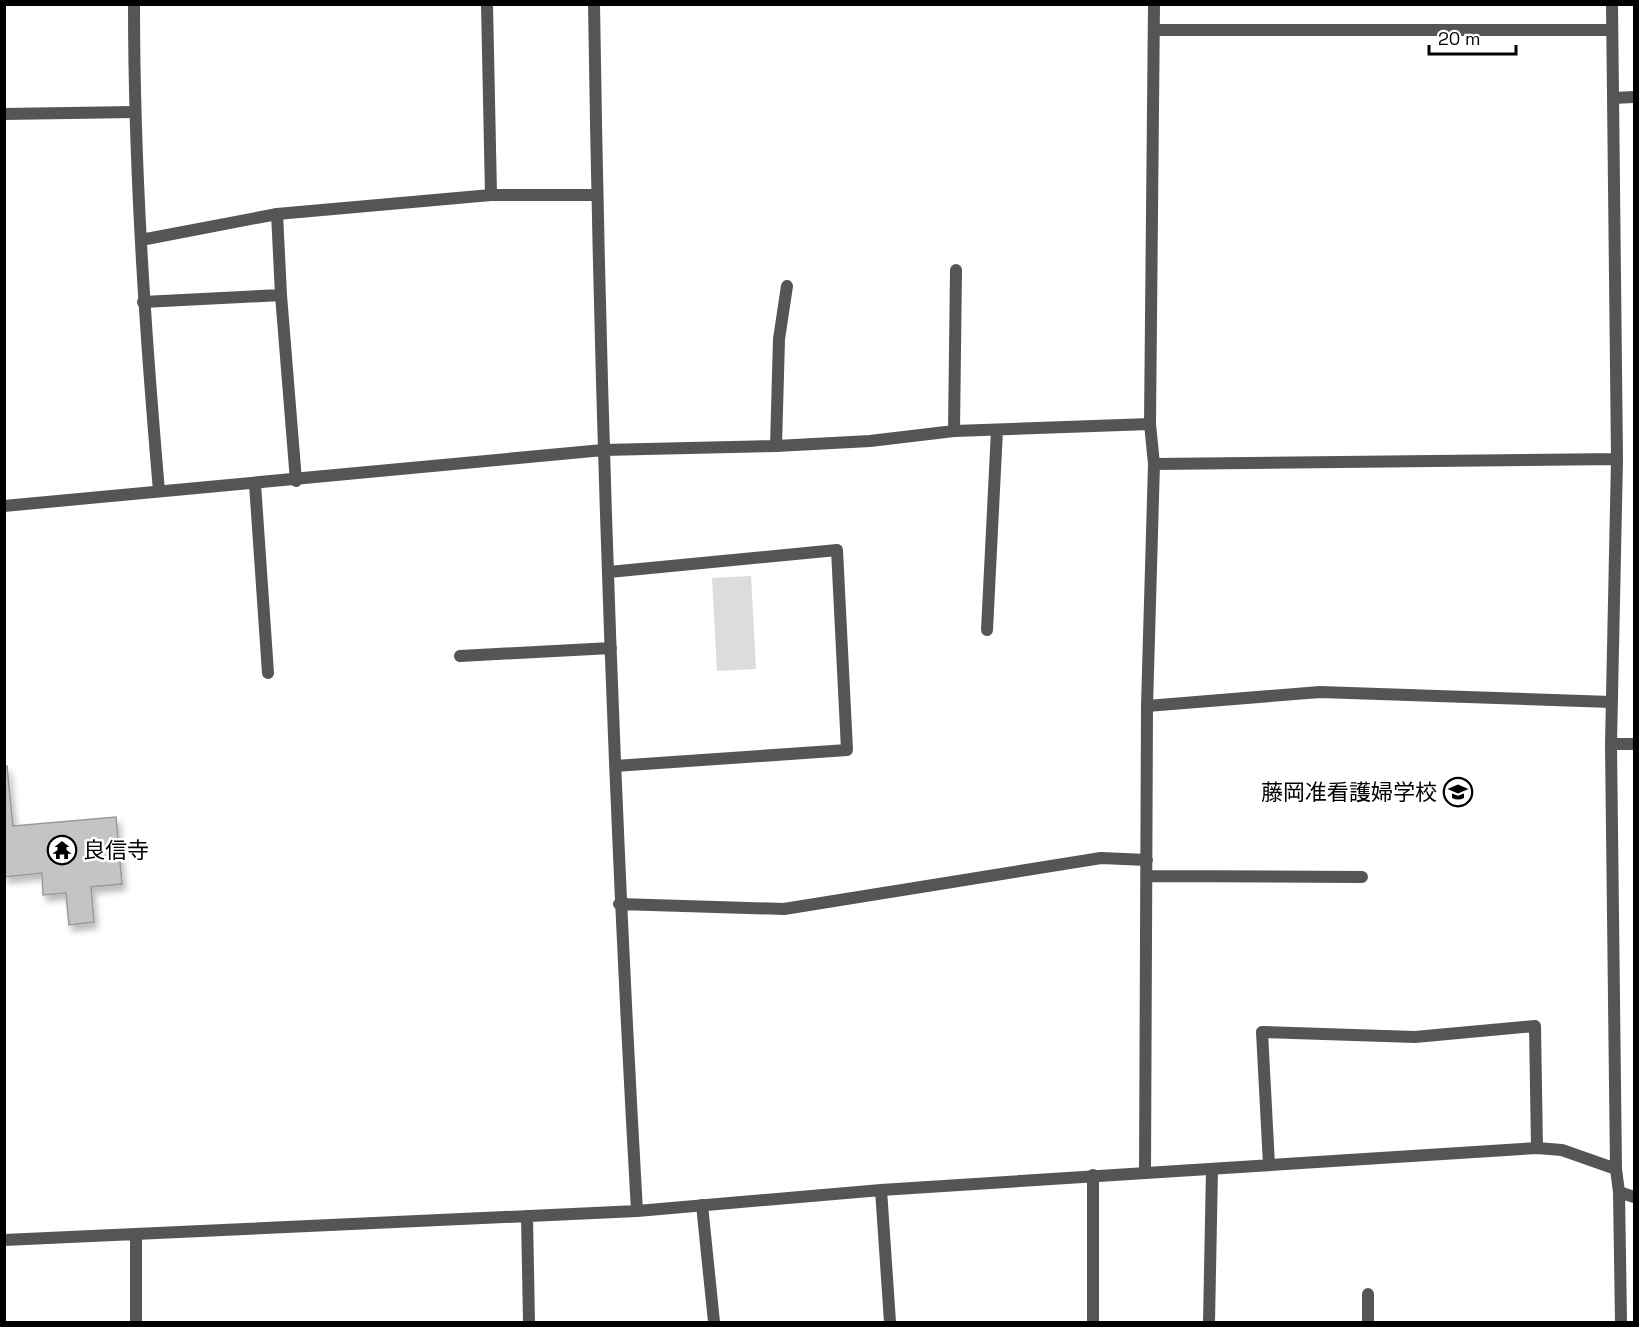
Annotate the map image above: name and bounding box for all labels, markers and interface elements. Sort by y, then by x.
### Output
scale bar [1429,18,1516,56]
text: 20 m [1438,27,1481,50]
school or university icon: 藤岡准看護婦学校 [1442,776,1474,808]
place label: 藤岡准看護婦学校 [1261,778,1437,806]
temple icon: 良信寺 [46,834,78,866]
place label: 良信寺 [83,836,149,864]

